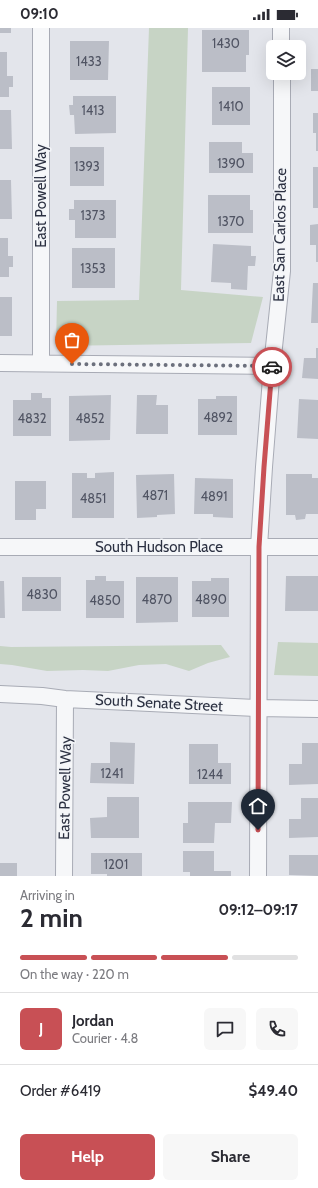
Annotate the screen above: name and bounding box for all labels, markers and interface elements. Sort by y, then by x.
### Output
text: 09:10 [20,5,58,23]
house number: 1430 [212,35,240,51]
map controls [266,40,306,80]
button: layers [266,40,306,80]
house number: 1433 [76,53,102,69]
house number: 1410 [218,98,244,114]
house number: 1413 [81,102,105,118]
street label: East Powell Way [32,144,50,248]
house number: 1390 [217,155,245,171]
house number: 1393 [74,158,100,174]
street label: East San Carlos Place [270,168,290,302]
house number: 1373 [81,207,105,223]
house number: 1370 [218,213,244,229]
house number: 1353 [80,260,106,276]
pin [55,323,89,364]
icon: bag [61,329,83,351]
courier [252,347,292,387]
icon: car [261,356,283,378]
house number: 4892 [203,409,233,425]
house number: 4832 [17,410,47,426]
house number: 4852 [75,410,105,426]
house number: 4871 [142,487,168,503]
house number: 4891 [200,488,228,504]
house number: 4851 [80,490,106,506]
street label: South Hudson Place [95,538,223,556]
house number: 4830 [26,586,58,602]
house number: 4870 [142,591,172,607]
house number: 4890 [195,591,227,607]
house number: 4850 [89,592,121,608]
street label: South Senate Street [95,691,223,715]
street label: East Powell Way [55,736,75,840]
house number: 1241 [101,765,123,781]
house number: 1244 [197,766,224,782]
pin [241,789,275,830]
icon: home [247,795,269,817]
house number: 1201 [104,856,128,872]
text: Arriving in [20,887,75,903]
text: 09:12–09:17 [219,901,298,919]
text: 2 min [20,902,83,934]
text: On the way · 220 m [20,966,129,982]
button: chat [204,1008,246,1050]
button: phone [256,1008,298,1050]
text: Jordan [72,1012,114,1030]
text: J [39,1020,43,1038]
text: Courier · 4.8 [72,1030,138,1046]
text: Order #6419 [20,1082,101,1100]
text: $49.40 [249,1082,298,1100]
button: Help [20,1134,155,1180]
button: Share [163,1134,298,1180]

